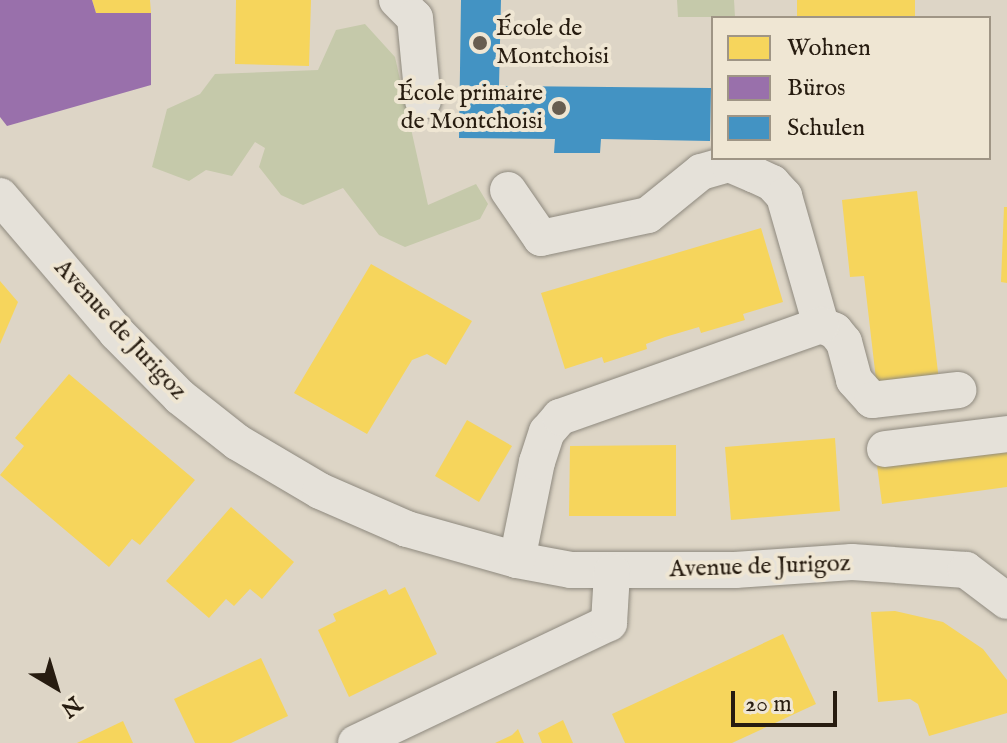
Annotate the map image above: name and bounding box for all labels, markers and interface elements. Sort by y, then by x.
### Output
place label: École de Montchoisi [496,15,609,71]
legend [711,16,991,160]
text: Wohnen [787,33,871,64]
marker: École de Montchoisi [471,34,489,52]
text: Büros [787,73,846,104]
place label: École primaire de Montchoisi [397,80,543,136]
marker: École primaire de Montchoisi [550,99,568,117]
text: Schulen [787,113,865,144]
street label: Avenue de Jurigoz [48,254,192,406]
street label: Avenue de Jurigoz [669,549,851,585]
north arrow [16,647,96,727]
scale bar [735,675,841,725]
text: N [55,689,87,723]
text: 20 m [745,689,792,720]

